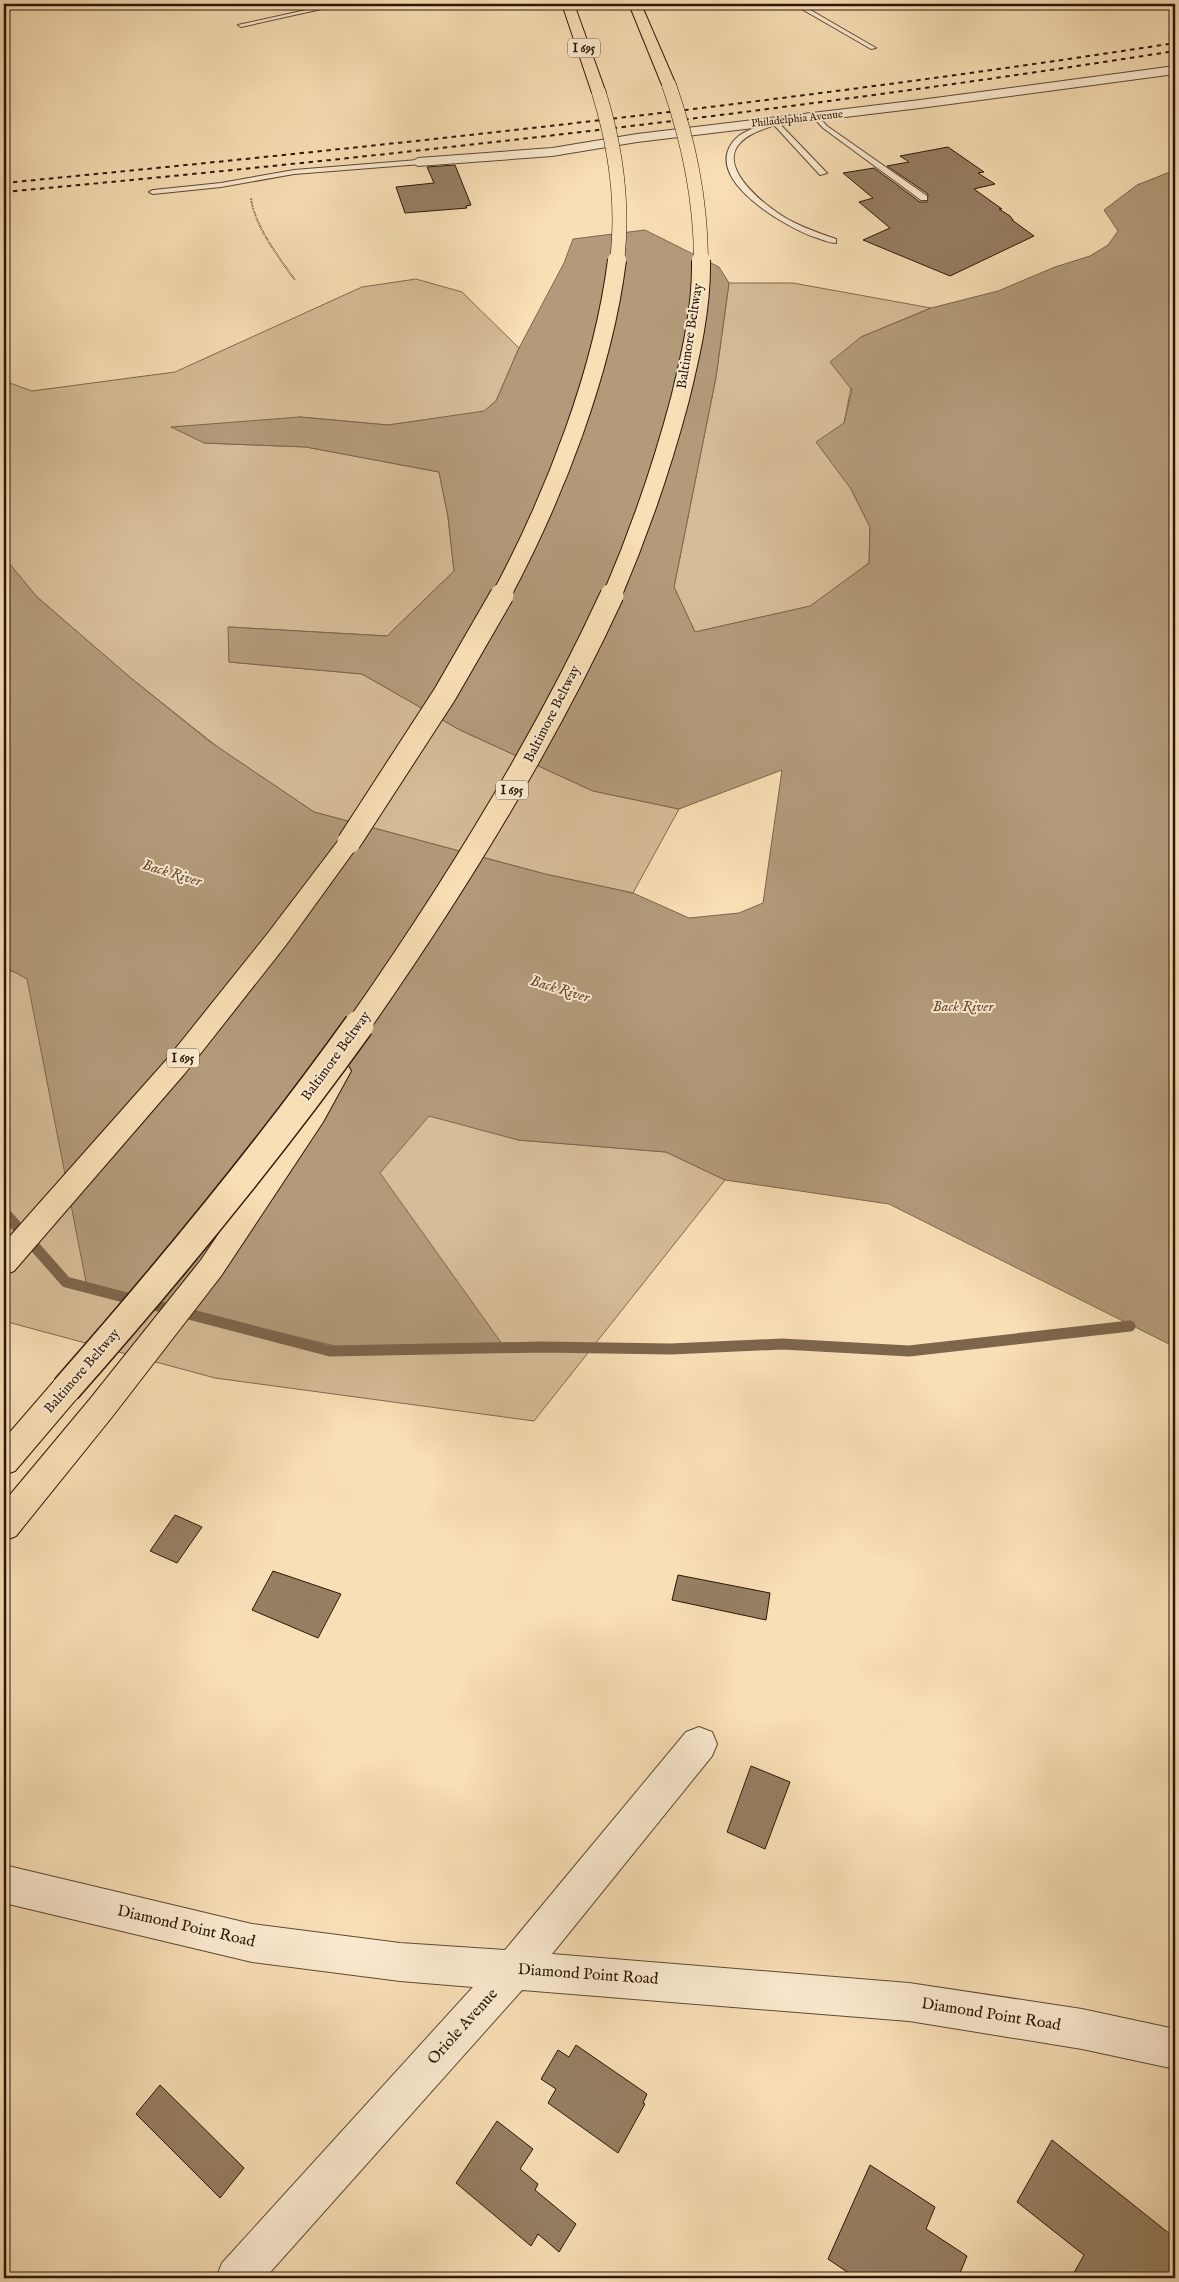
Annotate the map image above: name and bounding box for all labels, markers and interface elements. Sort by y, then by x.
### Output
road number: I 695 [568,38,600,58]
street label: Philadelphia Avenue [750,107,844,131]
street label: Baltimore Beltway [673,282,707,390]
street label: Baltimore Beltway [520,662,584,766]
road number: I 695 [496,780,528,800]
water label: Back River [140,855,205,891]
water label: Back River [528,971,593,1007]
water label: Back River [933,997,994,1016]
street label: Baltimore Beltway [297,1007,375,1105]
road number: I 695 [167,1048,199,1068]
street label: Baltimore Beltway [40,1325,124,1417]
street label: Diamond Point Road [115,1901,257,1953]
street label: Diamond Point Road [517,1960,659,1990]
street label: Oriole Avenue [423,1985,503,2069]
street label: Diamond Point Road [920,1994,1063,2036]

